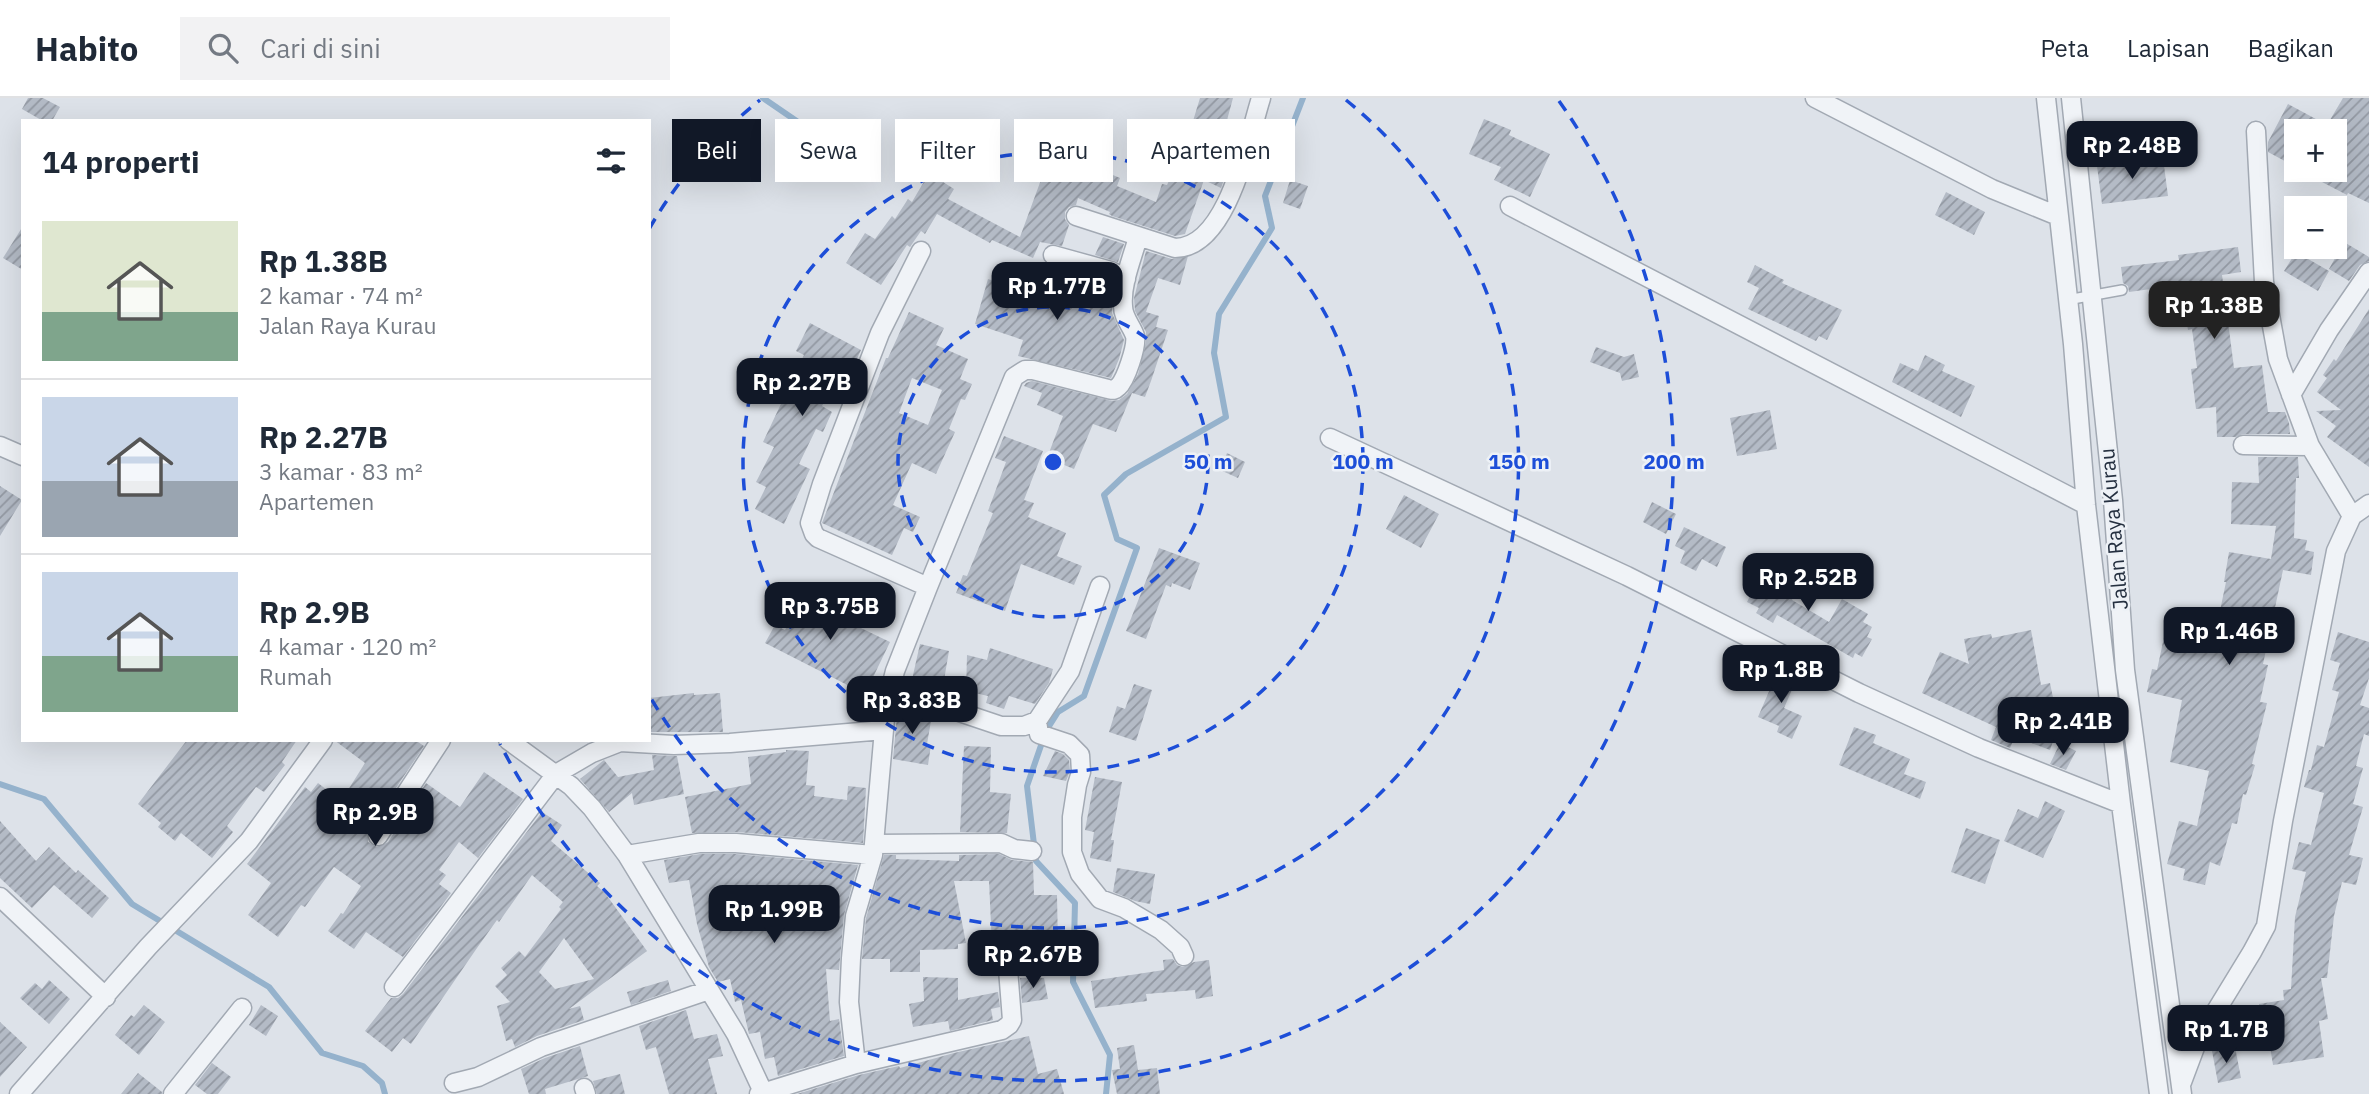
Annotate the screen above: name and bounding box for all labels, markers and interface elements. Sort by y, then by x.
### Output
search box [180,17,670,80]
text: Habito [35,27,138,70]
icon: search [204,29,242,67]
text: Cari di sini [260,31,381,65]
text: Peta [2041,32,2089,64]
text: Lapisan [2127,32,2210,64]
text: Bagikan [2248,32,2334,64]
chip: Beli [672,119,761,182]
chip: Sewa [775,119,881,182]
chip: Filter [895,119,1000,182]
chip: Baru [1014,119,1113,182]
chip: Apartemen [1127,119,1295,182]
map controls [2284,119,2347,259]
button: + [2284,119,2347,182]
pin: Rp 2.48B [2060,122,2204,181]
text: Rp 2.48B [2083,129,2181,159]
text: 14 properti [42,142,200,181]
icon: filters [592,142,630,180]
button: − [2284,196,2347,259]
text: Rp 1.38B [259,241,388,280]
icon: home [98,249,182,333]
pin: Rp 1.77B [985,262,1129,322]
text: Rp 1.77B [1008,270,1106,300]
text: 2 kamar · 74 m² [259,280,423,310]
pin: Rp 1.38B [2142,282,2286,341]
text: Rp 1.38B [2165,289,2263,319]
text: Jalan Raya Kurau [259,310,437,340]
pin: Rp 2.27B [730,358,874,418]
text: Rp 2.27B [753,366,851,396]
text: Rp 2.27B [259,417,388,456]
icon: home [98,425,182,509]
text: 50 m [1184,447,1232,475]
text: 100 m [1332,447,1394,475]
text: 150 m [1488,447,1550,475]
text: 200 m [1643,447,1705,475]
street label: Jalan Raya Kurau [2092,447,2134,611]
centre of rings [1041,450,1065,474]
text: 3 kamar · 83 m² [259,456,423,486]
text: Apartemen [259,486,374,516]
pin: Rp 2.52B [1736,554,1880,613]
text: Rp 2.52B [1759,561,1857,591]
pin: Rp 3.75B [758,582,902,642]
text: Rp 3.75B [781,590,879,620]
text: Rp 2.9B [259,592,370,631]
icon: home [98,600,182,684]
pin: Rp 1.46B [2157,608,2301,667]
text: Rp 1.46B [2180,615,2278,645]
text: 4 kamar · 120 m² [259,631,437,661]
pin: Rp 1.8B [1716,646,1846,705]
text: Rp 1.8B [1739,653,1824,683]
text: Rumah [259,661,332,691]
pin: Rp 3.83B [840,676,984,736]
text: Rp 3.83B [863,684,961,714]
pin: Rp 2.41B [1991,698,2135,757]
text: Rp 2.41B [2014,705,2112,735]
pin: Rp 2.9B [310,788,440,848]
text: Rp 2.9B [333,796,418,826]
pin: Rp 1.99B [702,886,846,945]
text: Rp 1.99B [725,893,823,923]
pin: Rp 2.67B [961,930,1105,990]
text: Rp 2.67B [984,938,1082,968]
pin: Rp 1.7B [2161,1006,2291,1065]
text: Rp 1.7B [2184,1013,2269,1043]

